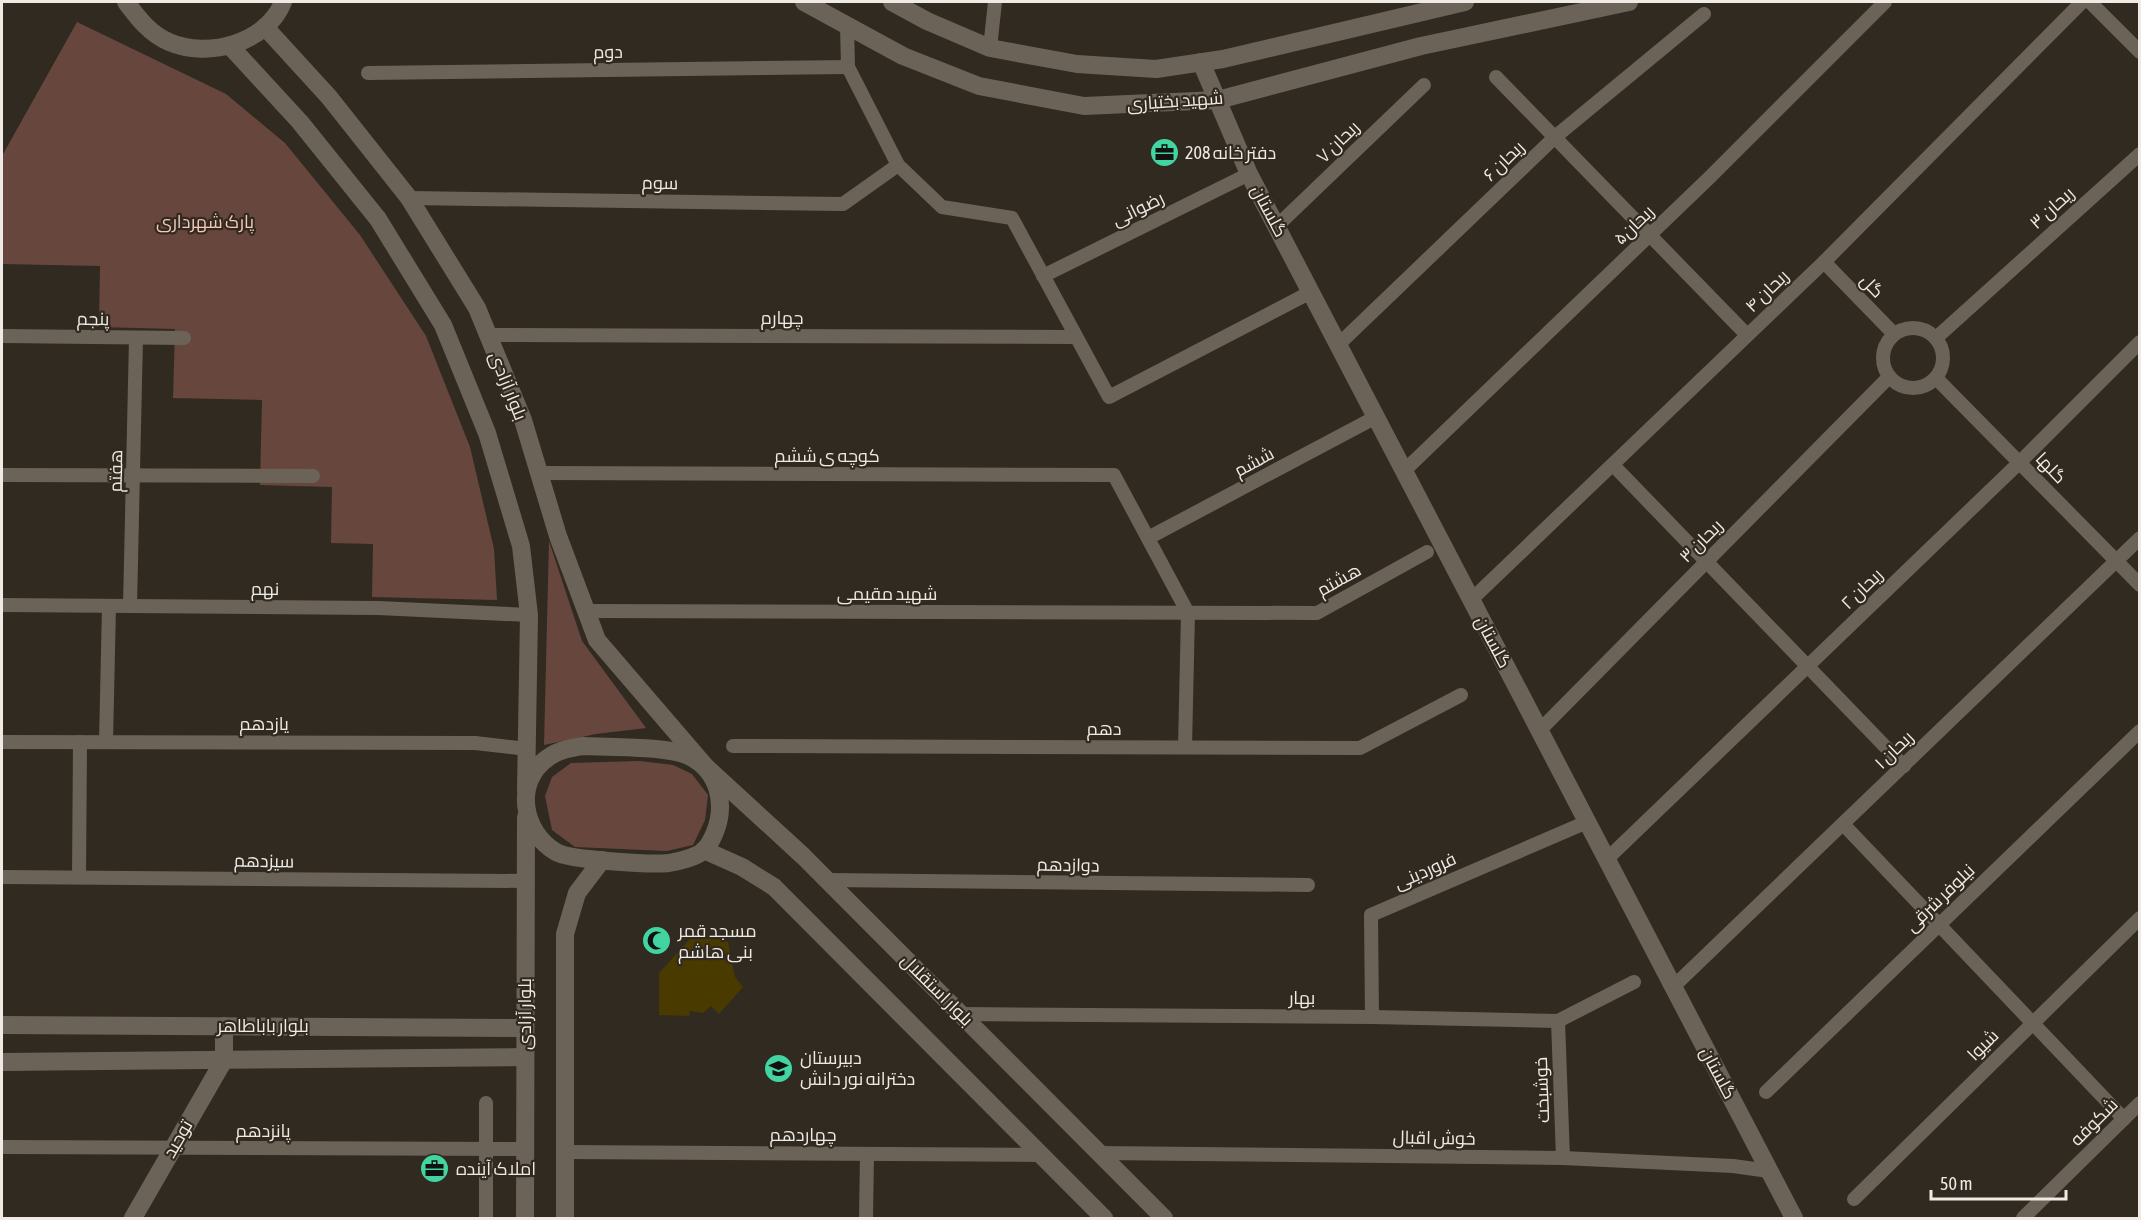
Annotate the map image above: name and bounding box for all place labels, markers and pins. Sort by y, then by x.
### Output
office icon: دفتر خانه 208 [1148,137,1180,169]
place label: دفتر خانه 208 [1185,142,1276,164]
place label: مسجد قمر بنی هاشم [677,920,756,964]
mosque icon: مسجد قمر بنی هاشم [641,925,673,957]
place label: دبیرستان دخترانه نور دانش [800,1047,915,1090]
school or university icon: دبیرستان دخترانه نور دانش [763,1052,795,1084]
office icon: املاک آینده [419,1153,451,1185]
place label: املاک آینده [456,1158,536,1179]

